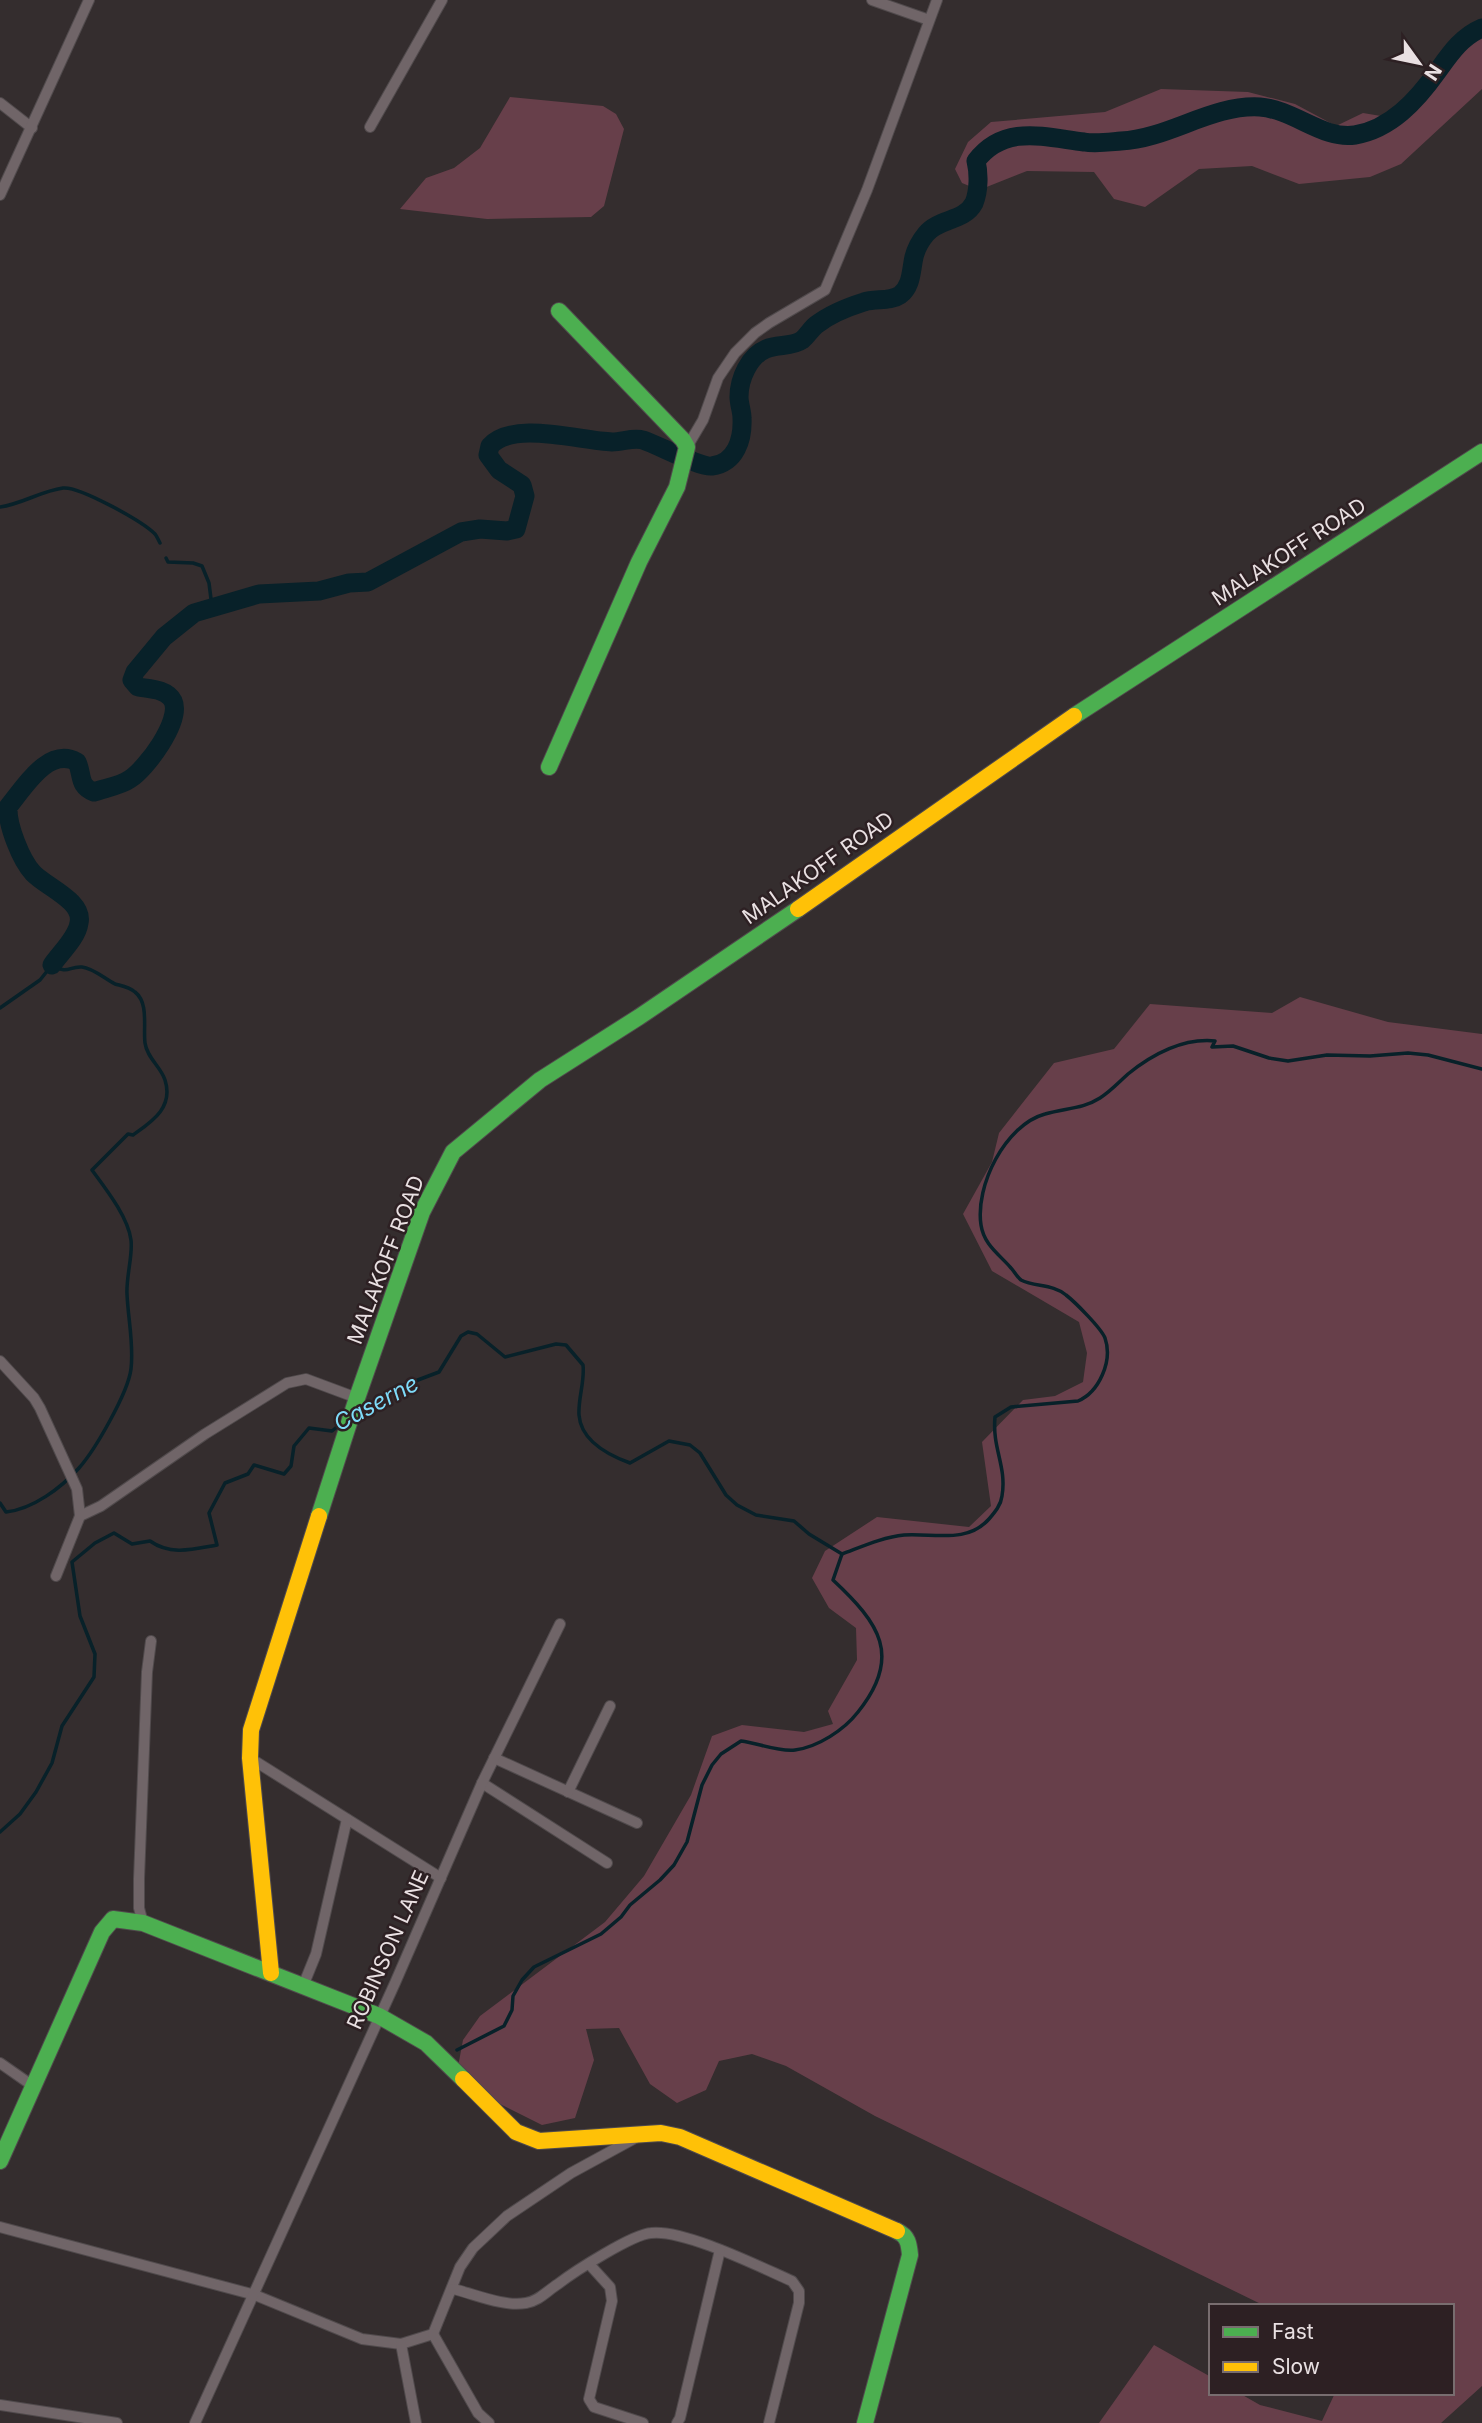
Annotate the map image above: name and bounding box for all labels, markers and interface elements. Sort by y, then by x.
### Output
north arrow [1384,28,1454,98]
text: N [1419,60,1446,84]
street label: MALAKOFF ROAD [1207,492,1370,611]
street label: MALAKOFF ROAD [737,806,898,929]
street label: MALAKOFF ROAD [342,1172,429,1348]
water label: Caserne [329,1369,423,1437]
street label: ROBINSON LANE [341,1867,434,2033]
legend [1209,2304,1454,2395]
text: Fast [1272,2319,1314,2344]
text: Slow [1272,2354,1320,2379]

